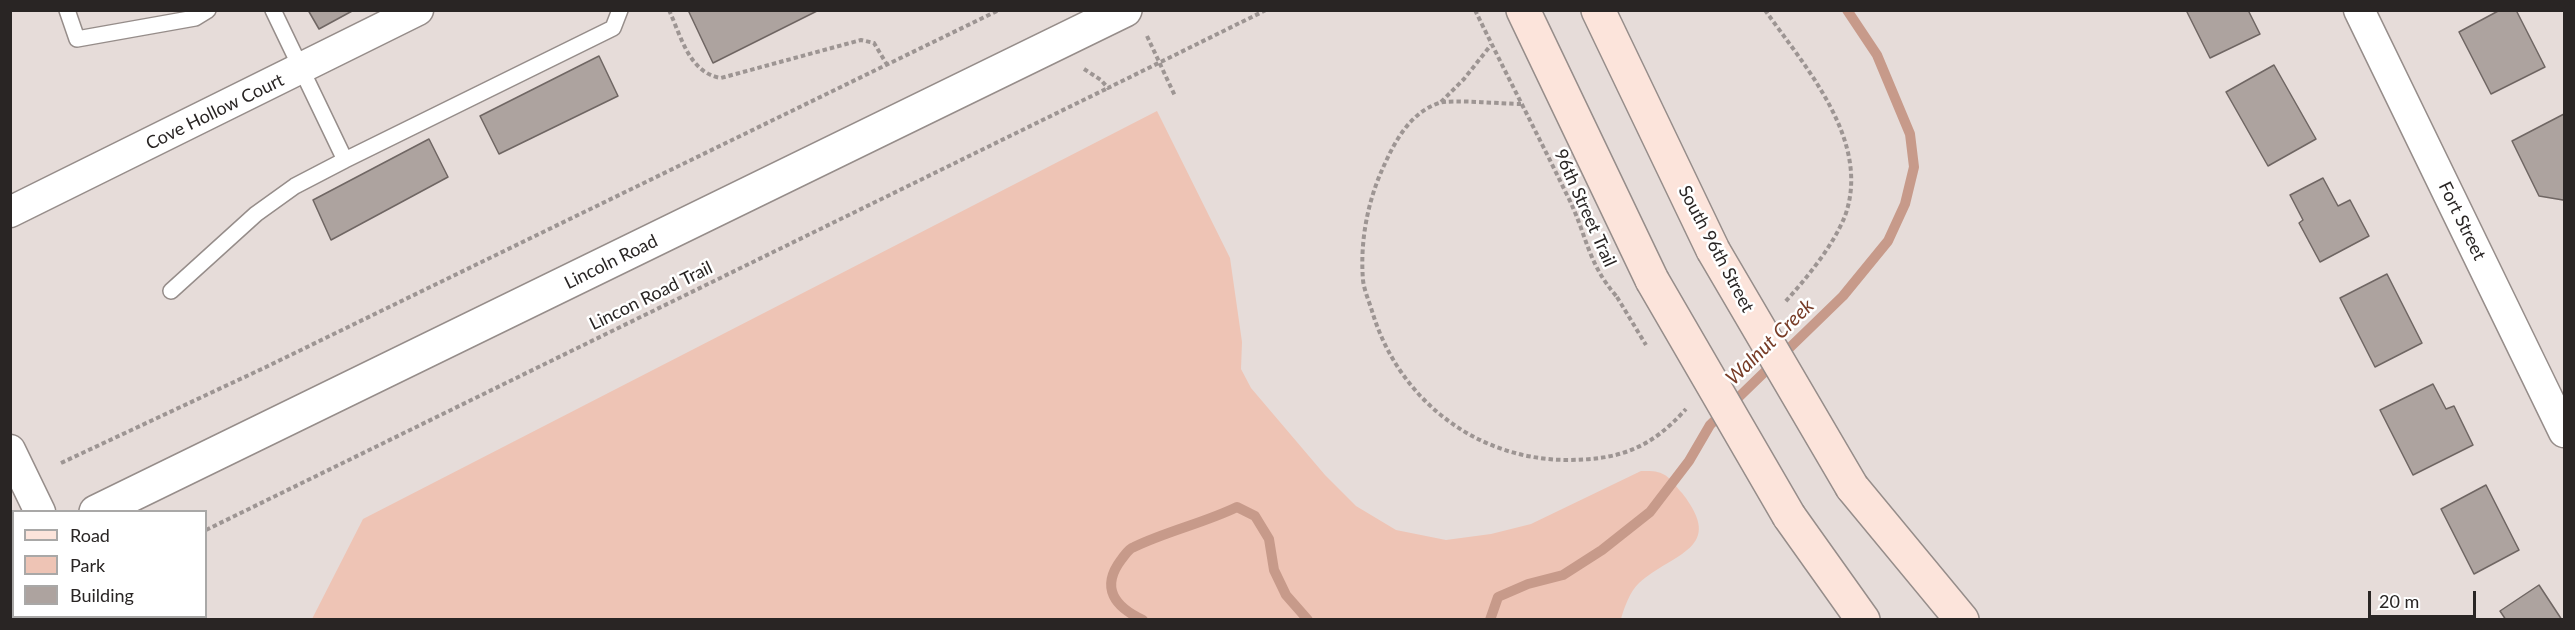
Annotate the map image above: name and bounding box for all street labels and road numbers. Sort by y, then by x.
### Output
street label: Cove Hollow Court [142,69,288,155]
street label: 96th Street Trail [1549,146,1621,270]
street label: Fort Street [2434,178,2490,264]
street label: South 96th Street [1673,182,1759,316]
street label: Lincoln Road [561,230,661,294]
street label: Lincon Road Trail [586,257,716,335]

